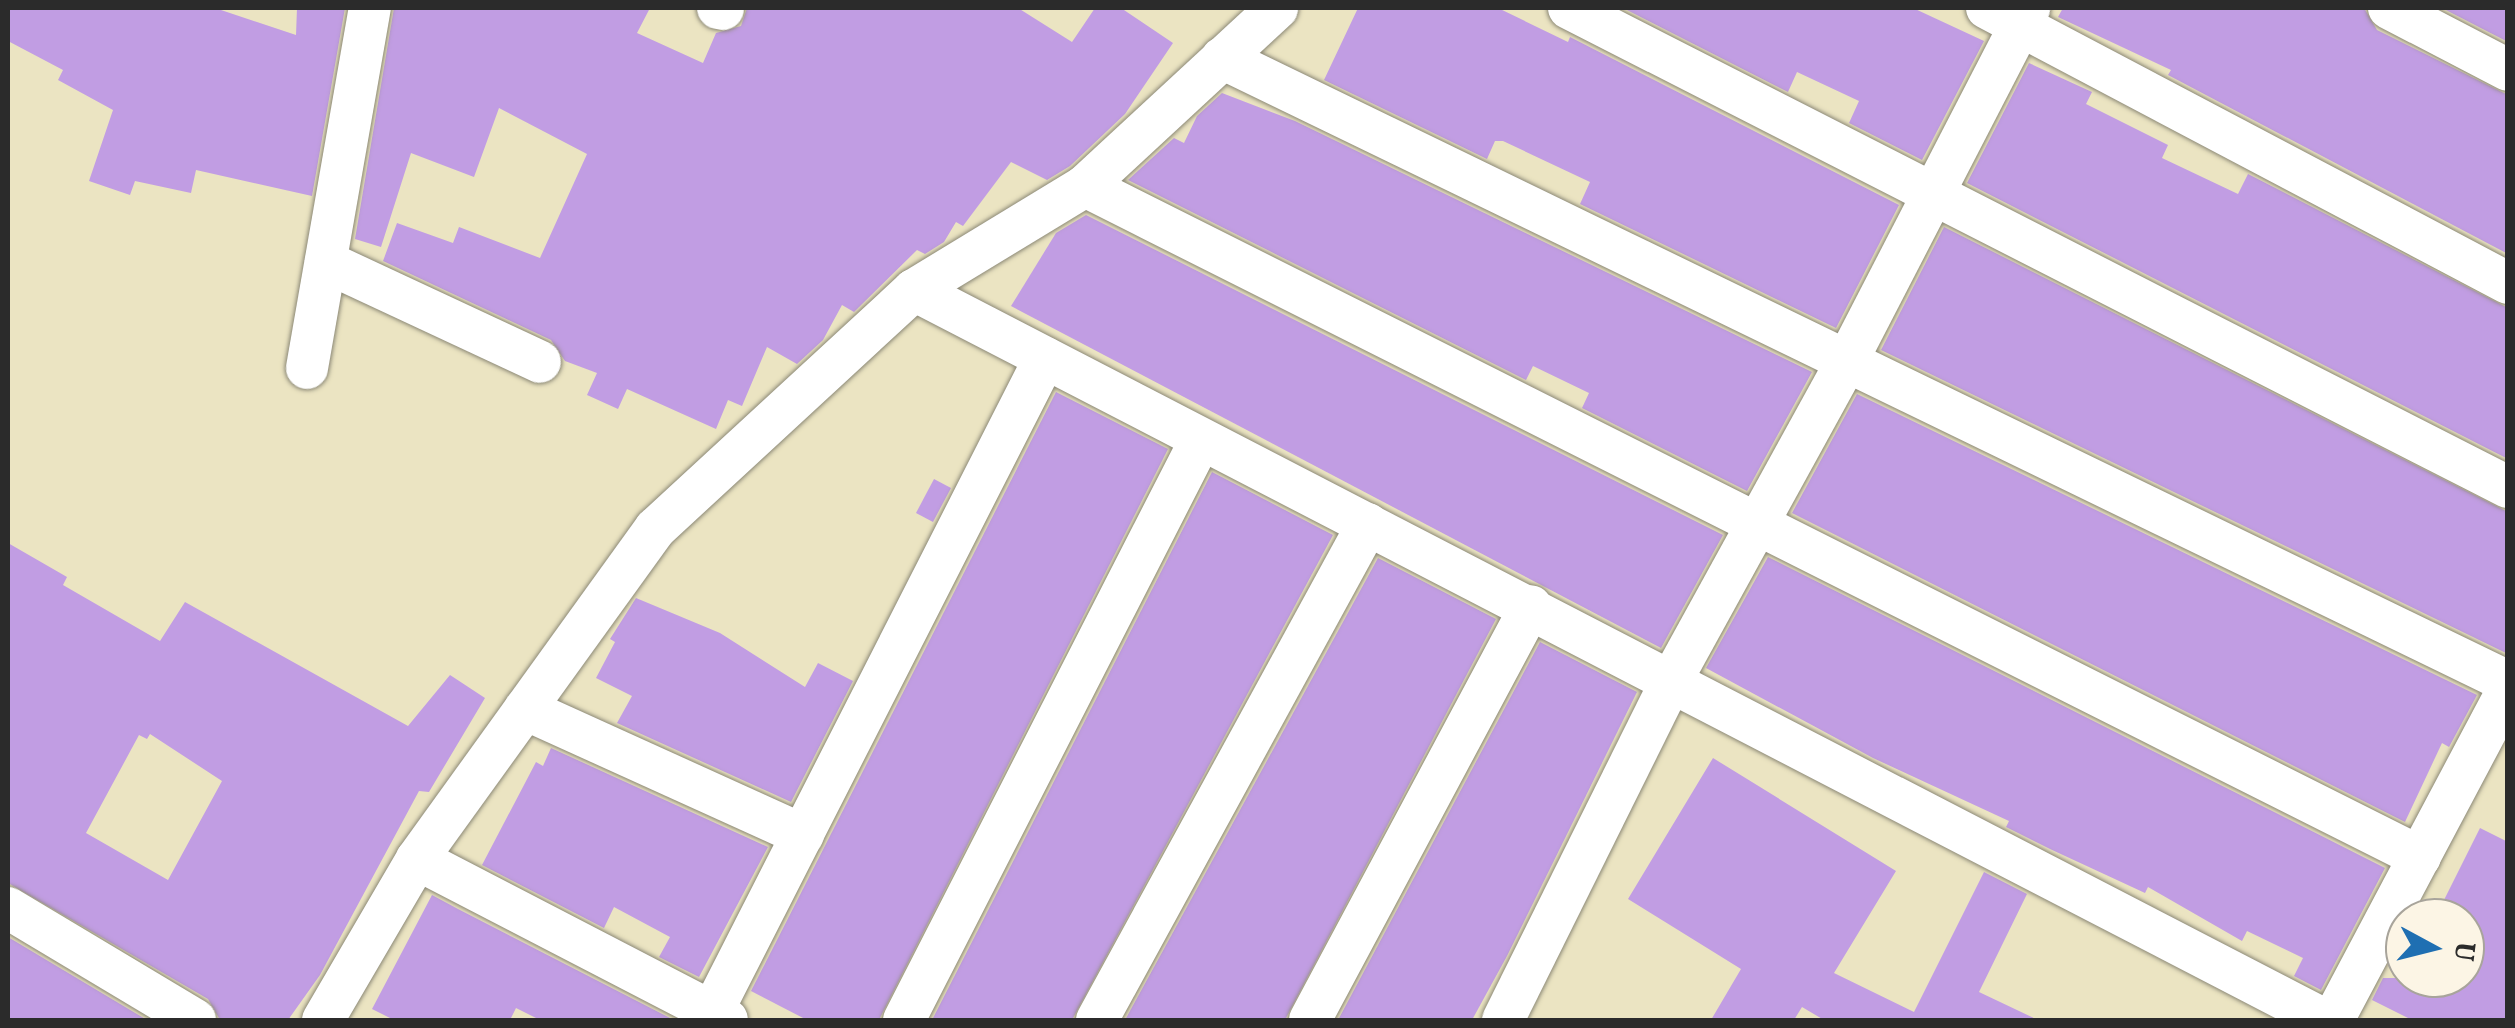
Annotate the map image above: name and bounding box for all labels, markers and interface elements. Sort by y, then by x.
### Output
north arrow [2385,898,2485,998]
text: U [2443,940,2484,963]

